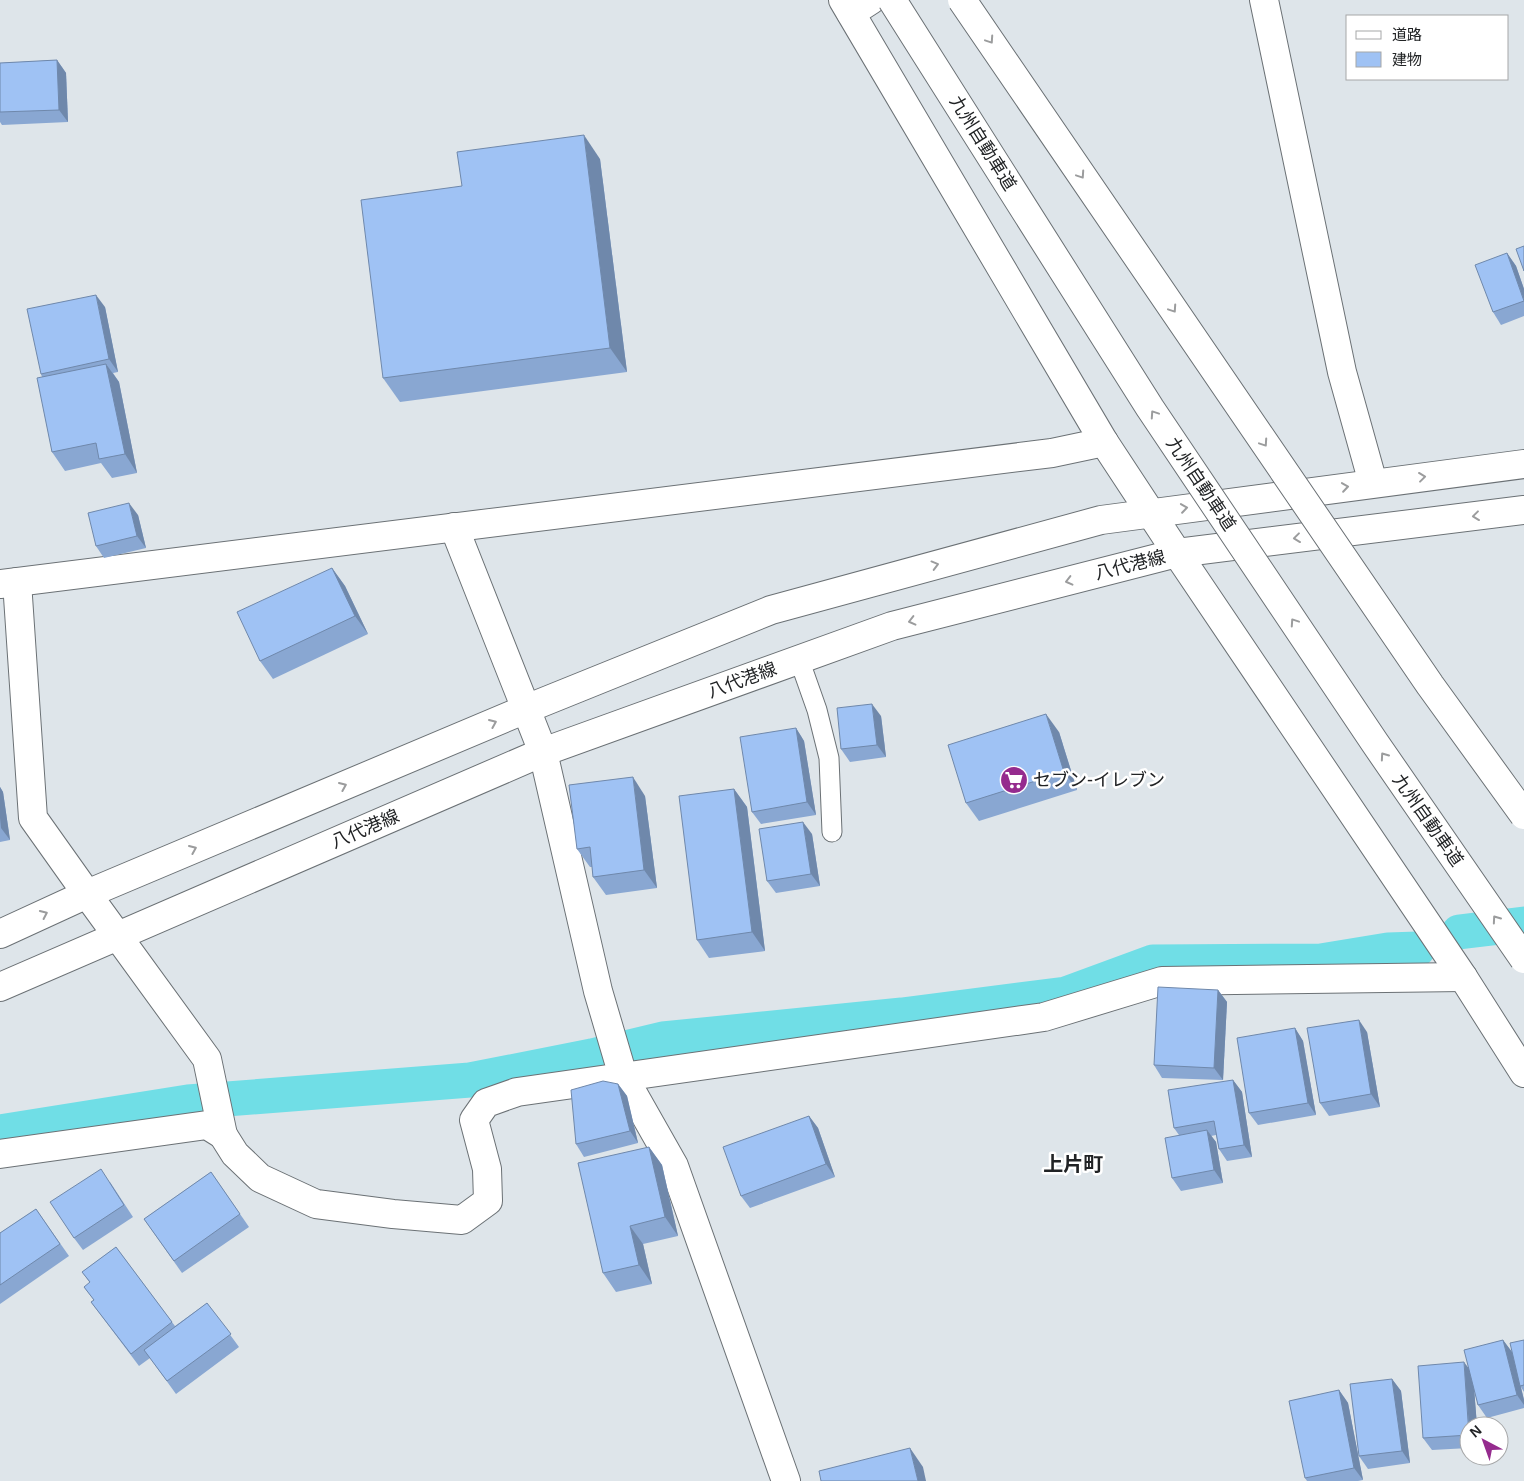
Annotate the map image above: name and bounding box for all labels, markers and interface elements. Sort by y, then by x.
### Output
legend [1346,15,1509,80]
text: 道路 [1392,26,1422,43]
one-way arrow [984,35,993,44]
text: 建物 [1392,51,1422,68]
street label: 九州自動車道 [946,92,1020,194]
one-way arrow [1075,169,1084,178]
one-way arrow [1167,303,1176,313]
one-way arrow [1151,411,1160,420]
street label: 九州自動車道 [1163,434,1239,534]
one-way arrow [1258,437,1267,447]
one-way arrow [1418,472,1426,483]
one-way arrow [1341,482,1349,492]
one-way arrow [1180,503,1188,514]
one-way arrow [1471,510,1479,521]
one-way arrow [1293,532,1301,543]
street label: 八代港線 [1093,547,1167,583]
one-way arrow [930,560,939,571]
one-way arrow [1065,575,1073,585]
one-way arrow [907,615,916,626]
one-way arrow [1291,618,1300,627]
street label: 八代港線 [705,658,779,702]
one-way arrow [488,718,497,729]
one-way arrow [1381,753,1391,762]
supermarket icon: セブン-イレブン [999,765,1029,795]
place label: セブン-イレブン [1033,770,1165,790]
street label: 九州自動車道 [1389,770,1467,870]
one-way arrow [338,782,347,792]
street label: 八代港線 [328,806,402,852]
one-way arrow [188,845,197,856]
one-way arrow [39,909,48,920]
one-way arrow [1493,915,1502,925]
district label: 上片町 [1043,1153,1103,1175]
north arrow [1459,1416,1509,1466]
text: N [1466,1422,1485,1441]

